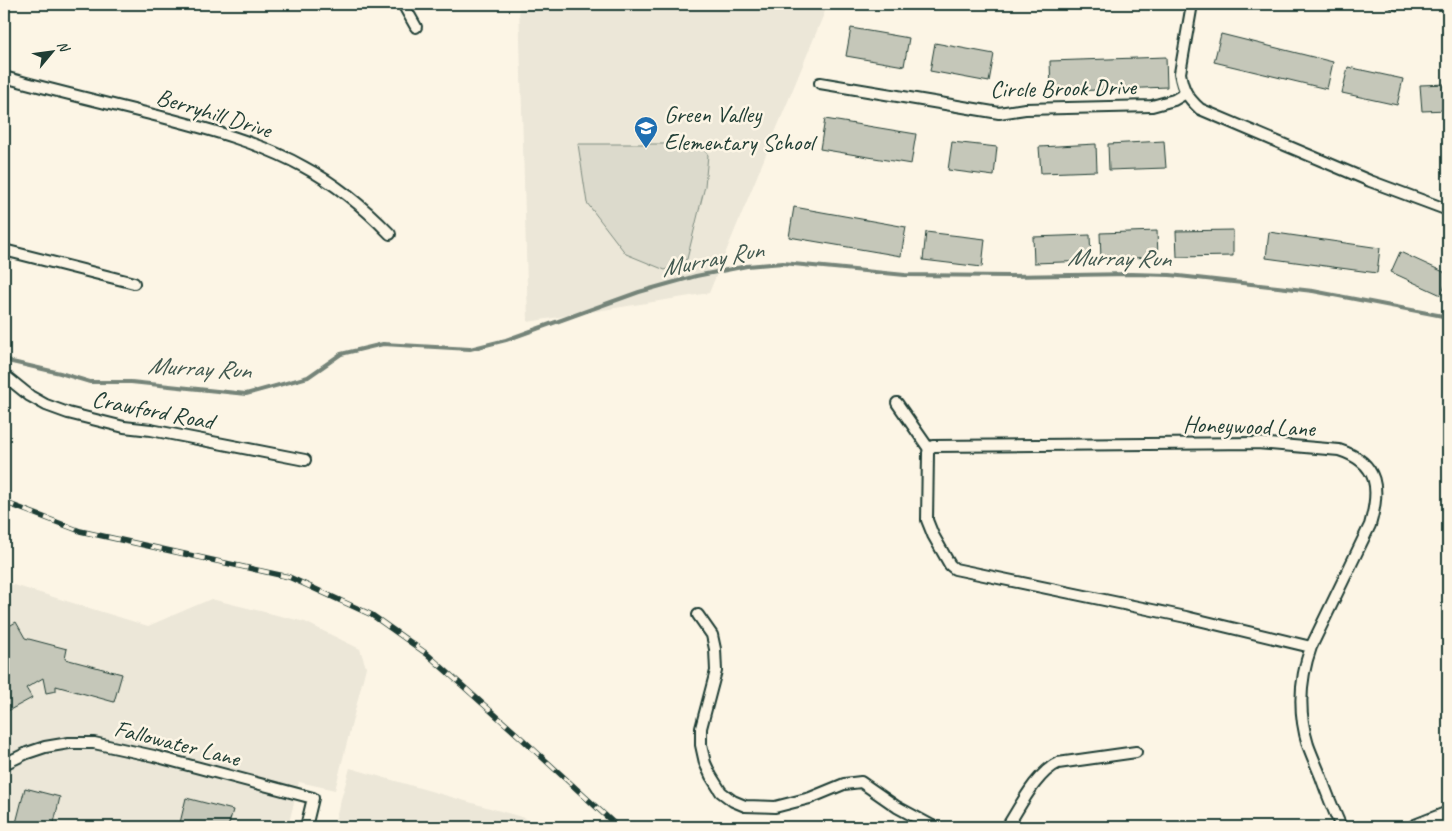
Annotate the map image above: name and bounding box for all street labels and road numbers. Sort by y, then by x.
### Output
street label: Circle Brook Drive [990,72,1138,104]
street label: Berryhill Drive [153,81,277,145]
street label: Crawford Road [90,384,220,437]
street label: Honeywood Lane [1183,409,1318,443]
street label: Fallowater Lane [111,713,245,774]

